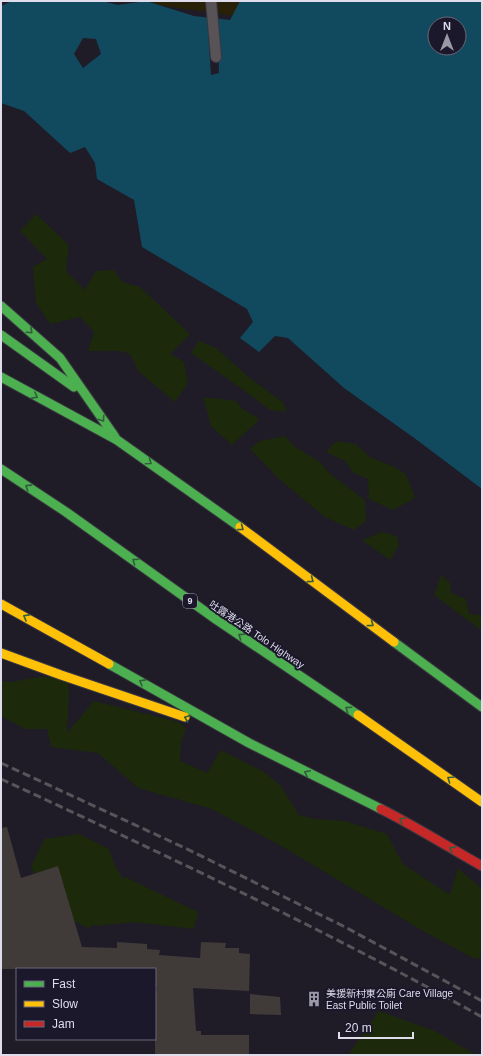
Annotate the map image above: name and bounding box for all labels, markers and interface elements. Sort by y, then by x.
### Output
north arrow [427,16,467,56]
text: N [443,20,451,32]
one-way arrow [25,327,33,334]
one-way arrow [31,391,38,399]
one-way arrow [97,414,104,421]
one-way arrow [144,457,151,464]
one-way arrow [25,484,32,492]
one-way arrow [237,524,244,531]
one-way arrow [132,559,139,566]
one-way arrow [306,575,313,582]
road number: 9 [183,594,197,608]
street label: 吐露港公路 Tolo Highway [207,598,306,670]
one-way arrow [23,615,30,622]
one-way arrow [367,620,374,627]
one-way arrow [238,633,245,641]
one-way arrow [139,679,146,686]
one-way arrow [346,707,353,714]
one-way arrow [183,714,190,723]
one-way arrow [304,770,312,778]
one-way arrow [447,777,454,784]
one-way arrow [399,818,406,825]
one-way arrow [448,846,456,854]
legend [16,968,156,1040]
text: Fast [52,977,76,991]
place label: 美援新村東公廁 Care Village East Public Toilet [326,988,454,1011]
building icon: 美援新村東公廁 Care Village East Public Toilet [305,990,323,1008]
text: Slow [52,997,78,1011]
scale bar [339,1014,413,1040]
text: Jam [52,1017,75,1031]
text: 20 m [345,1021,372,1035]

